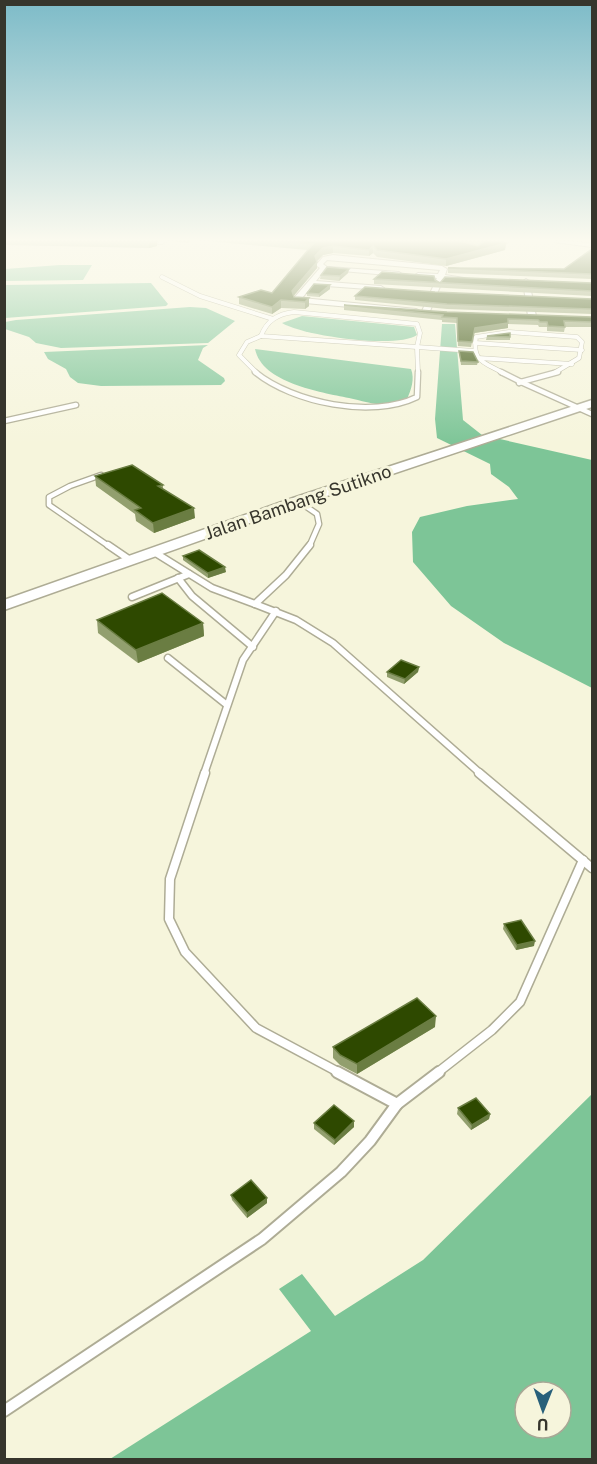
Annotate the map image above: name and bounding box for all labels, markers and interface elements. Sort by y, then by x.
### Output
street label: Jalan Bambang Sutikno [202,460,394,544]
north arrow [513,1380,573,1440]
text: U [537,1415,549,1434]

